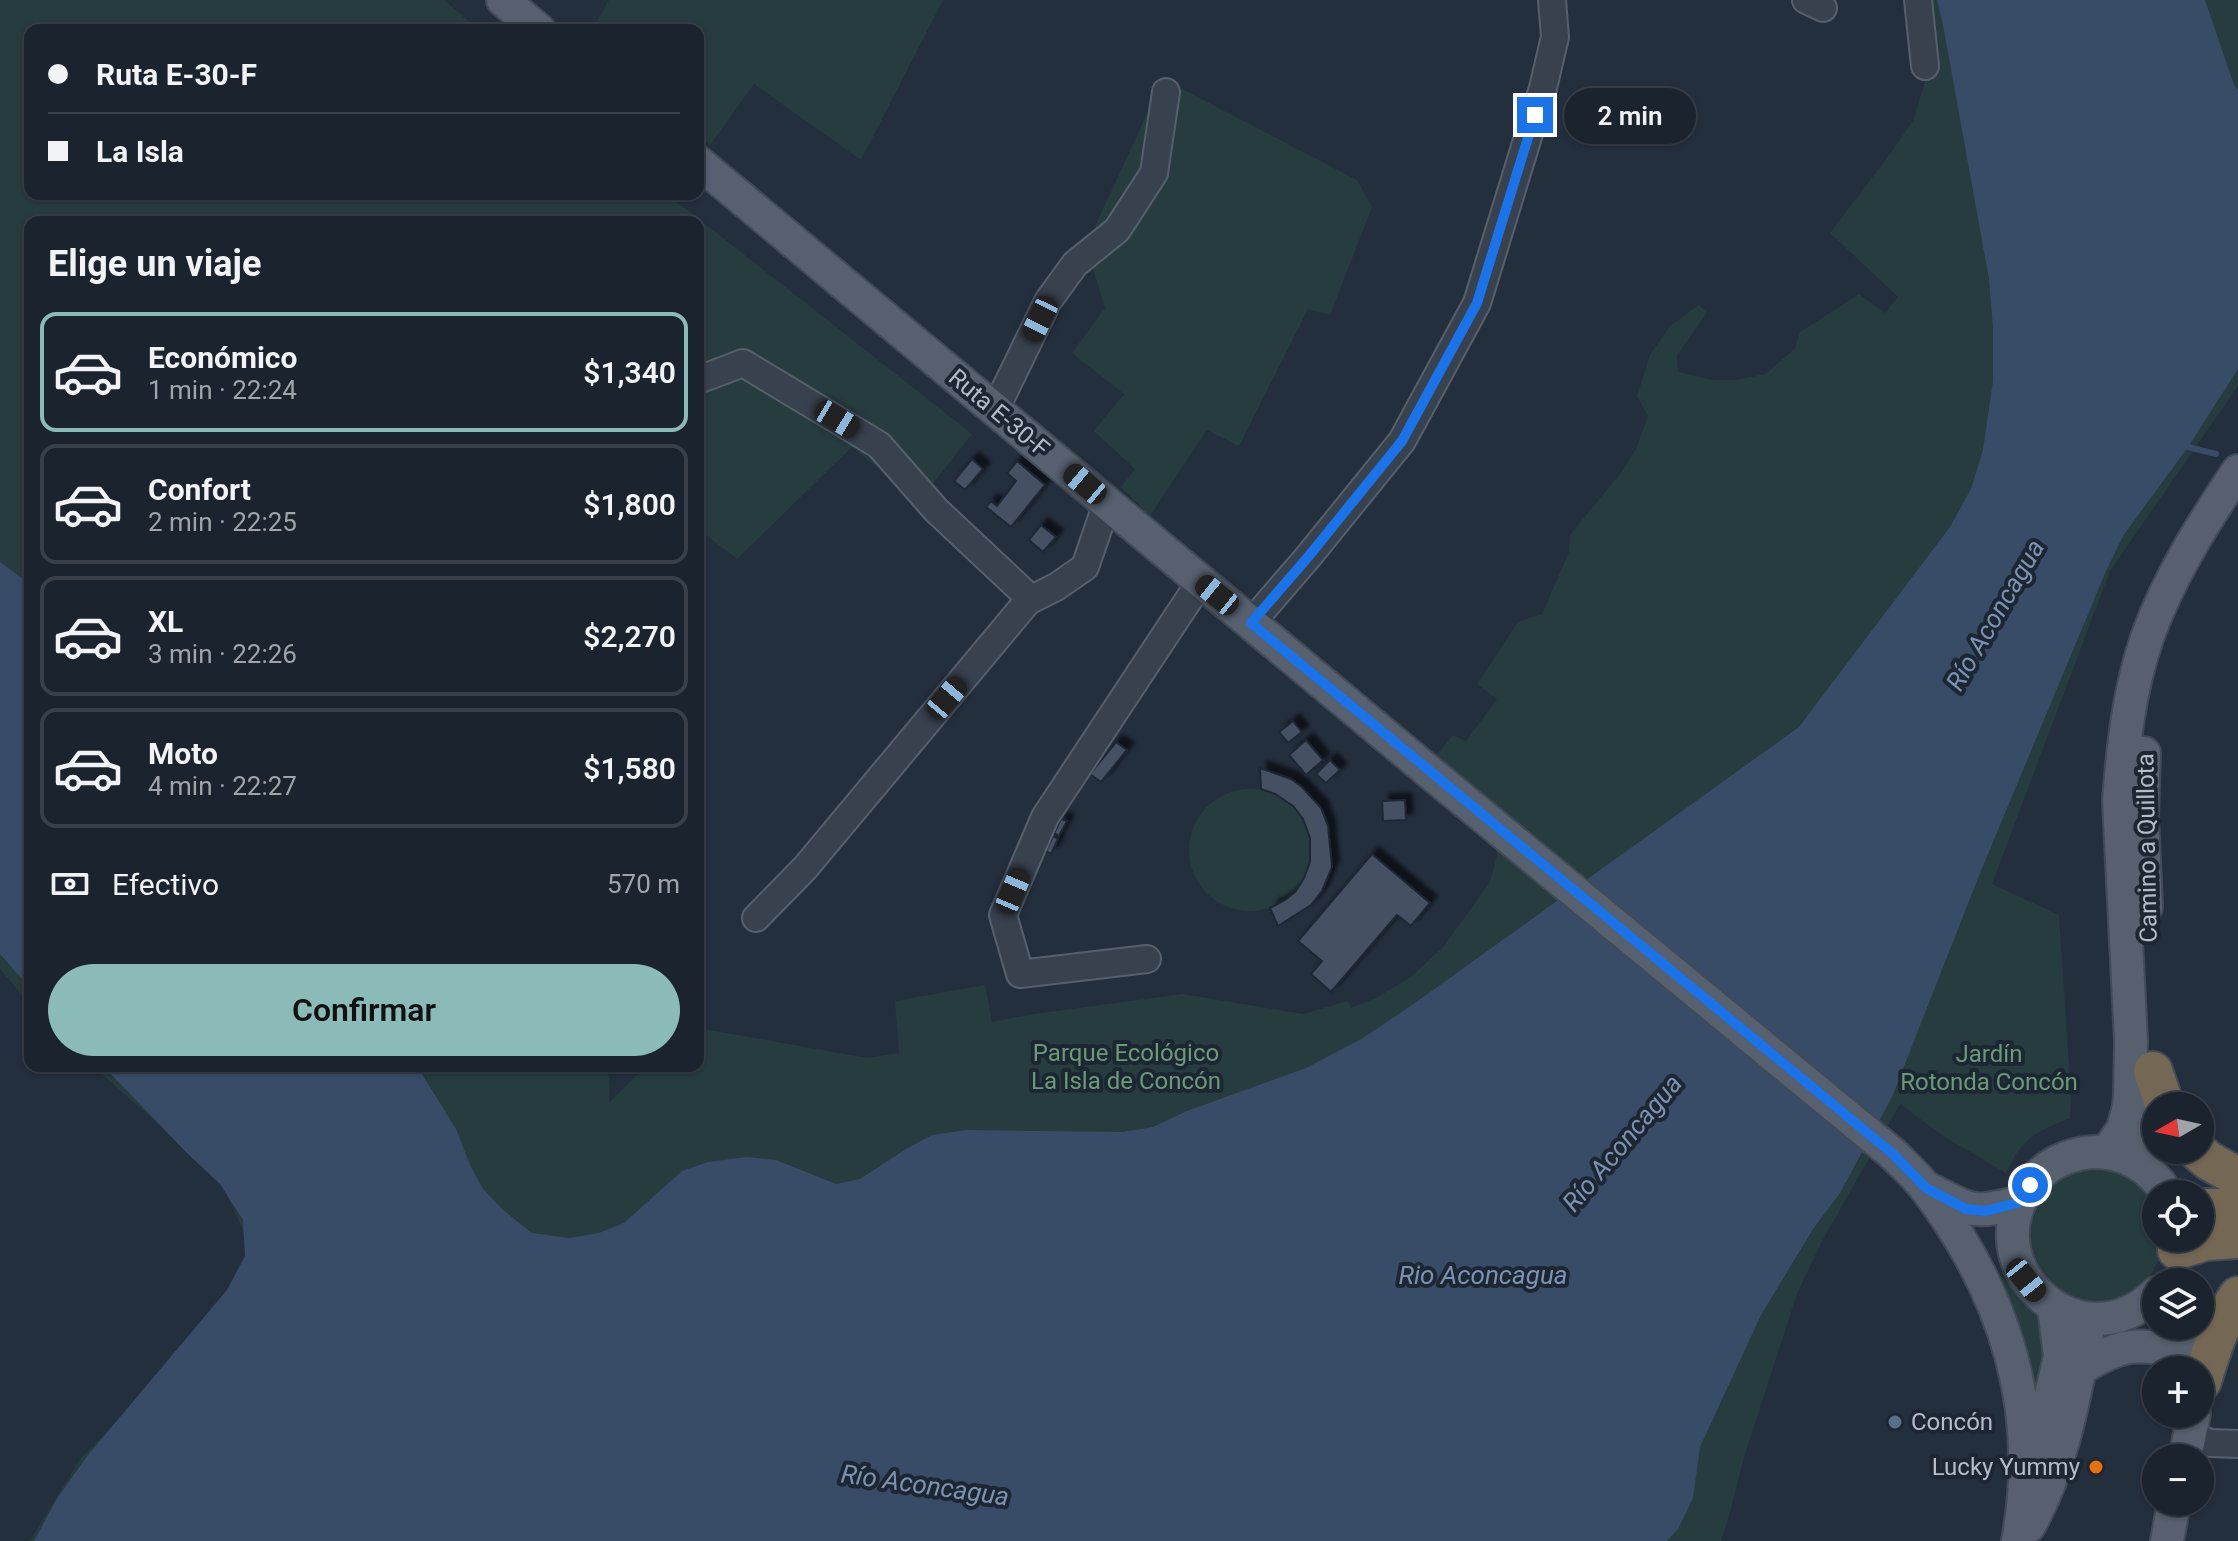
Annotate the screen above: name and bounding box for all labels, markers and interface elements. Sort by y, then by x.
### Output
text: Ruta E-30-F [96,57,257,92]
callout: 2 min [1563,87,1695,143]
route end [1517,97,1553,133]
text: 2 min [1597,101,1663,131]
text: La Isla [96,134,184,169]
text: Elige un viaje [48,243,261,285]
car [1019,292,1061,346]
icon: car [52,336,124,408]
text: Económico [148,340,297,375]
text: $1,340 [583,355,676,390]
street label: Ruta E-30-F [943,363,1055,463]
text: 1 min · 22:24 [148,375,297,405]
car [810,396,864,442]
car [1059,459,1111,509]
icon: car [52,468,124,540]
text: Confort [148,472,251,507]
text: $1,800 [583,487,676,522]
text: 2 min · 22:25 [148,507,297,537]
water label: Río Aconcagua [1940,534,2050,696]
car [1191,571,1243,619]
icon: car [52,600,124,672]
text: XL [148,604,183,639]
text: $2,270 [583,619,676,654]
text: 3 min · 22:26 [148,639,297,669]
car [922,672,972,724]
icon: car [52,732,124,804]
text: Moto [148,736,218,771]
text: $1,580 [583,751,676,786]
street label: Camino a Quillota [2131,753,2163,943]
text: 4 min · 22:27 [148,771,297,801]
icon: cash [48,862,92,906]
car [993,864,1033,918]
text: Efectivo [112,867,219,902]
text: 570 m [607,869,680,899]
button: Confirmar [48,964,680,1056]
park label: Parque Ecológico La Isla de Concón [1031,1039,1221,1095]
park label: Jardín Rotonda Concón [1900,1040,2078,1096]
water label: Río Aconcagua [1556,1069,1688,1217]
north arrow [2142,1092,2214,1164]
map controls [2142,1092,2214,1516]
route start [2012,1167,2048,1203]
button: locate [2142,1180,2214,1252]
car [2002,1254,2050,1306]
water label: Rio Aconcagua [1398,1260,1568,1290]
button: layers [2142,1268,2214,1340]
button: + [2142,1356,2214,1428]
place label: Concón [1911,1408,1993,1436]
marker: Concón [1886,1413,1904,1431]
button: − [2142,1444,2214,1516]
place label: Lucky Yummy [1932,1453,2081,1481]
water label: Río Aconcagua [839,1458,1011,1512]
marker: Lucky Yummy [2087,1458,2105,1476]

